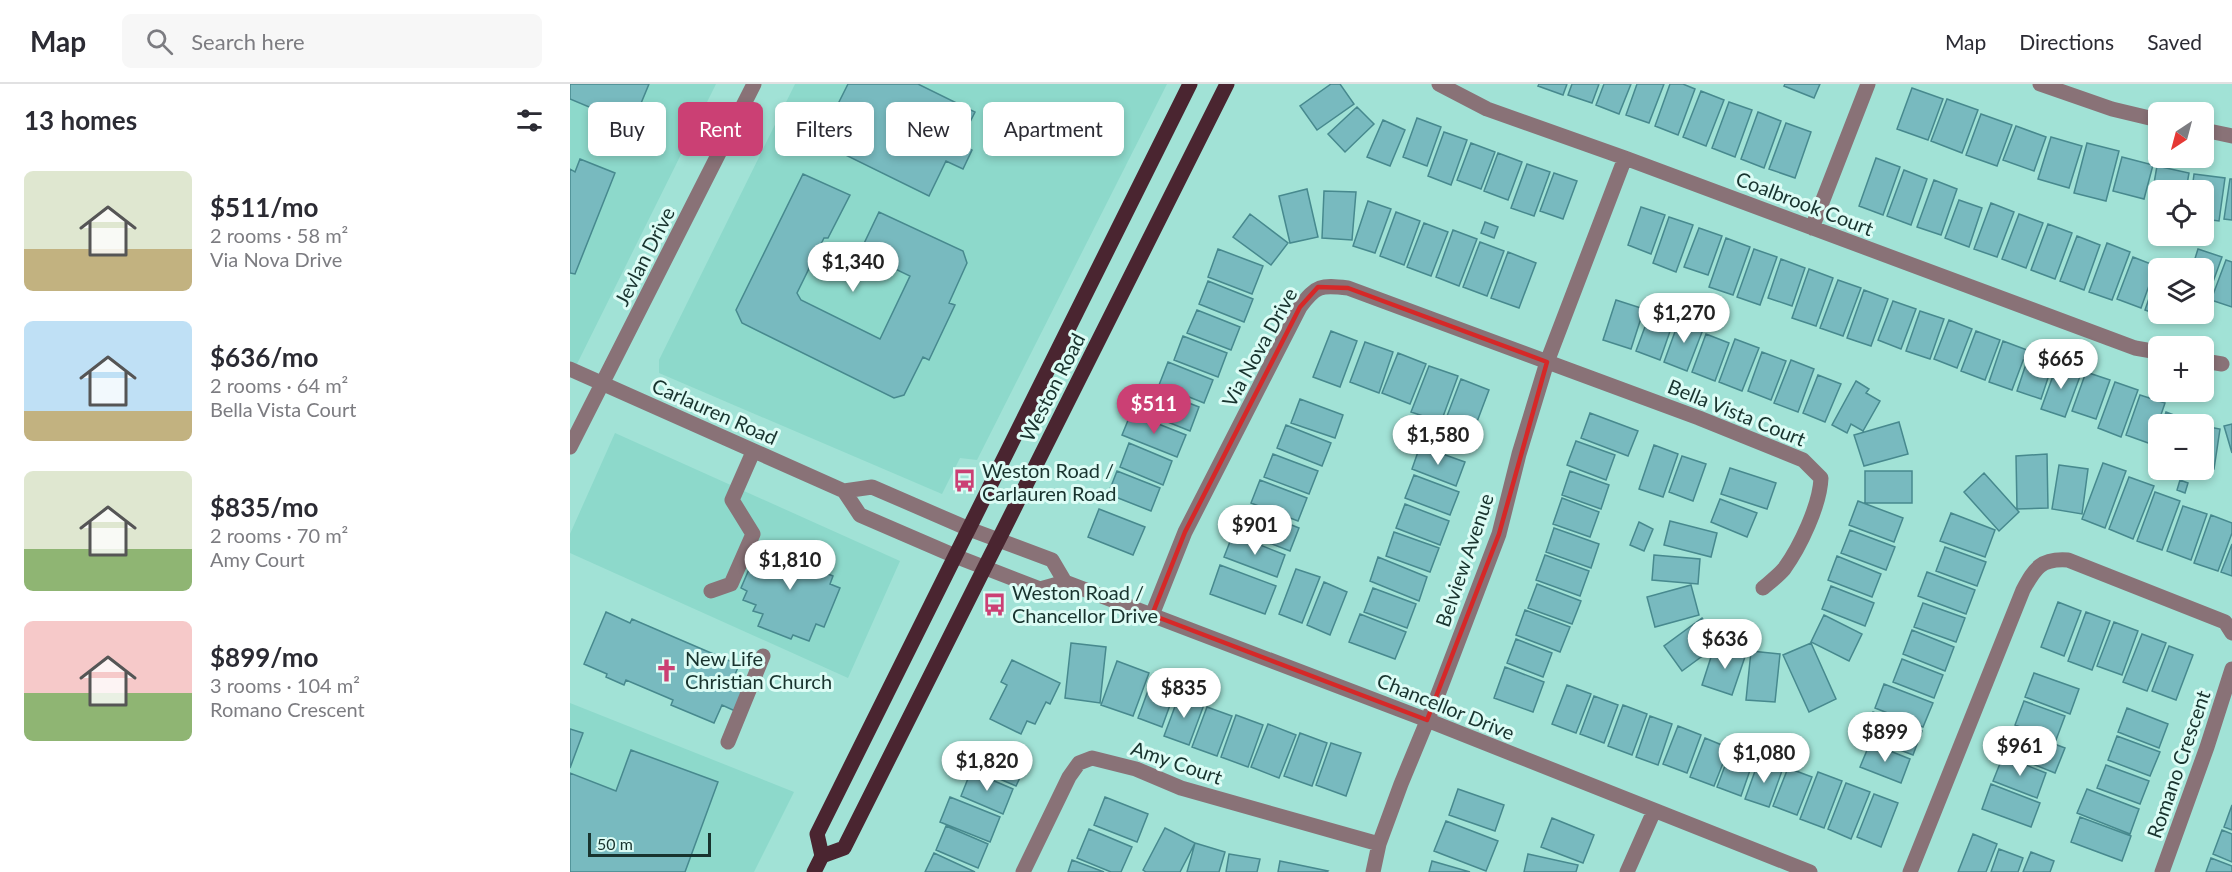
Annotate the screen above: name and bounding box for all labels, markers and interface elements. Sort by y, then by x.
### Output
search box [122,14,542,68]
text: Map [30,24,86,58]
icon: search [143,25,176,58]
text: Search here [191,28,305,55]
text: Map [1945,29,1986,54]
text: Directions [2019,29,2114,54]
text: Saved [2147,29,2202,54]
chip: Buy [588,102,666,156]
chip: Rent [678,102,763,156]
chip: Filters [775,102,874,156]
chip: New [886,102,971,156]
chip: Apartment [983,102,1124,156]
north arrow [2148,102,2214,168]
map controls [2148,102,2214,480]
text: 13 homes [24,104,137,136]
icon: filters [513,104,546,137]
street label: Coalbrook Court [1733,166,1877,240]
button: locate [2148,180,2214,246]
text: $511/mo [210,191,318,223]
icon: home [72,195,144,267]
street label: Jevlan Drive [609,203,679,309]
text: 2 rooms · 58 m² [210,223,348,247]
pin: $1,340 [804,242,902,293]
text: Via Nova Drive [210,247,342,271]
text: $1,340 [822,249,884,273]
button: layers [2148,258,2214,324]
street label: Via Nova Drive [1216,283,1302,411]
pin: $1,270 [1635,293,1733,344]
text: $1,270 [1653,300,1715,324]
street label: Weston Road [1015,329,1089,445]
button: + [2148,336,2214,402]
pin: $665 [2025,339,2097,390]
text: $636/mo [210,341,318,373]
icon: home [72,345,144,417]
text: $665 [2038,346,2084,370]
text: 2 rooms · 64 m² [210,373,348,397]
street label: Carlauren Road [649,373,781,449]
street label: Bella Vista Court [1665,373,1809,451]
pin: $511 [1118,384,1190,435]
text: $511 [1131,391,1177,415]
text: Bella Vista Court [210,397,356,421]
button: − [2148,414,2214,480]
pin: $1,580 [1389,415,1487,466]
text: $1,580 [1407,422,1469,446]
place label: Weston Road / Carlauren Road [982,458,1116,505]
bus stop icon: Weston Road / Carlauren Road [951,468,977,494]
street label: Belview Avenue [1430,490,1498,630]
text: $835/mo [210,491,318,523]
icon: home [72,495,144,567]
pin: $901 [1219,505,1291,556]
text: $901 [1232,512,1278,536]
text: 2 rooms · 70 m² [210,523,348,547]
pin: $1,810 [741,540,839,591]
text: Amy Court [210,547,305,571]
text: $1,810 [759,547,821,571]
place label: Weston Road / Chancellor Drive [1012,580,1158,627]
bus stop icon: Weston Road / Chancellor Drive [981,591,1007,617]
pin: $636 [1689,619,1761,670]
text: $636 [1702,626,1748,650]
text: $899/mo [210,641,318,673]
icon: home [72,645,144,717]
place label: New Life Christian Church [685,646,832,693]
church icon: New Life Christian Church [654,657,680,683]
pin: $835 [1148,668,1220,719]
street label: Chancellor Drive [1374,668,1518,744]
text: 3 rooms · 104 m² [210,673,360,697]
text: $835 [1161,675,1207,699]
street label: Romano Crescent [2141,687,2215,841]
text: Romano Crescent [210,697,365,721]
pin: $899 [1849,712,1921,763]
text: $899 [1862,719,1908,743]
pin: $961 [1984,726,2056,777]
pin: $1,080 [1715,733,1813,784]
text: $961 [1997,733,2043,757]
street label: Amy Court [1128,735,1226,789]
text: $1,080 [1733,740,1795,764]
pin: $1,820 [938,741,1036,792]
text: $1,820 [956,748,1018,772]
scale bar [588,830,711,858]
text: 50 m [597,834,633,853]

